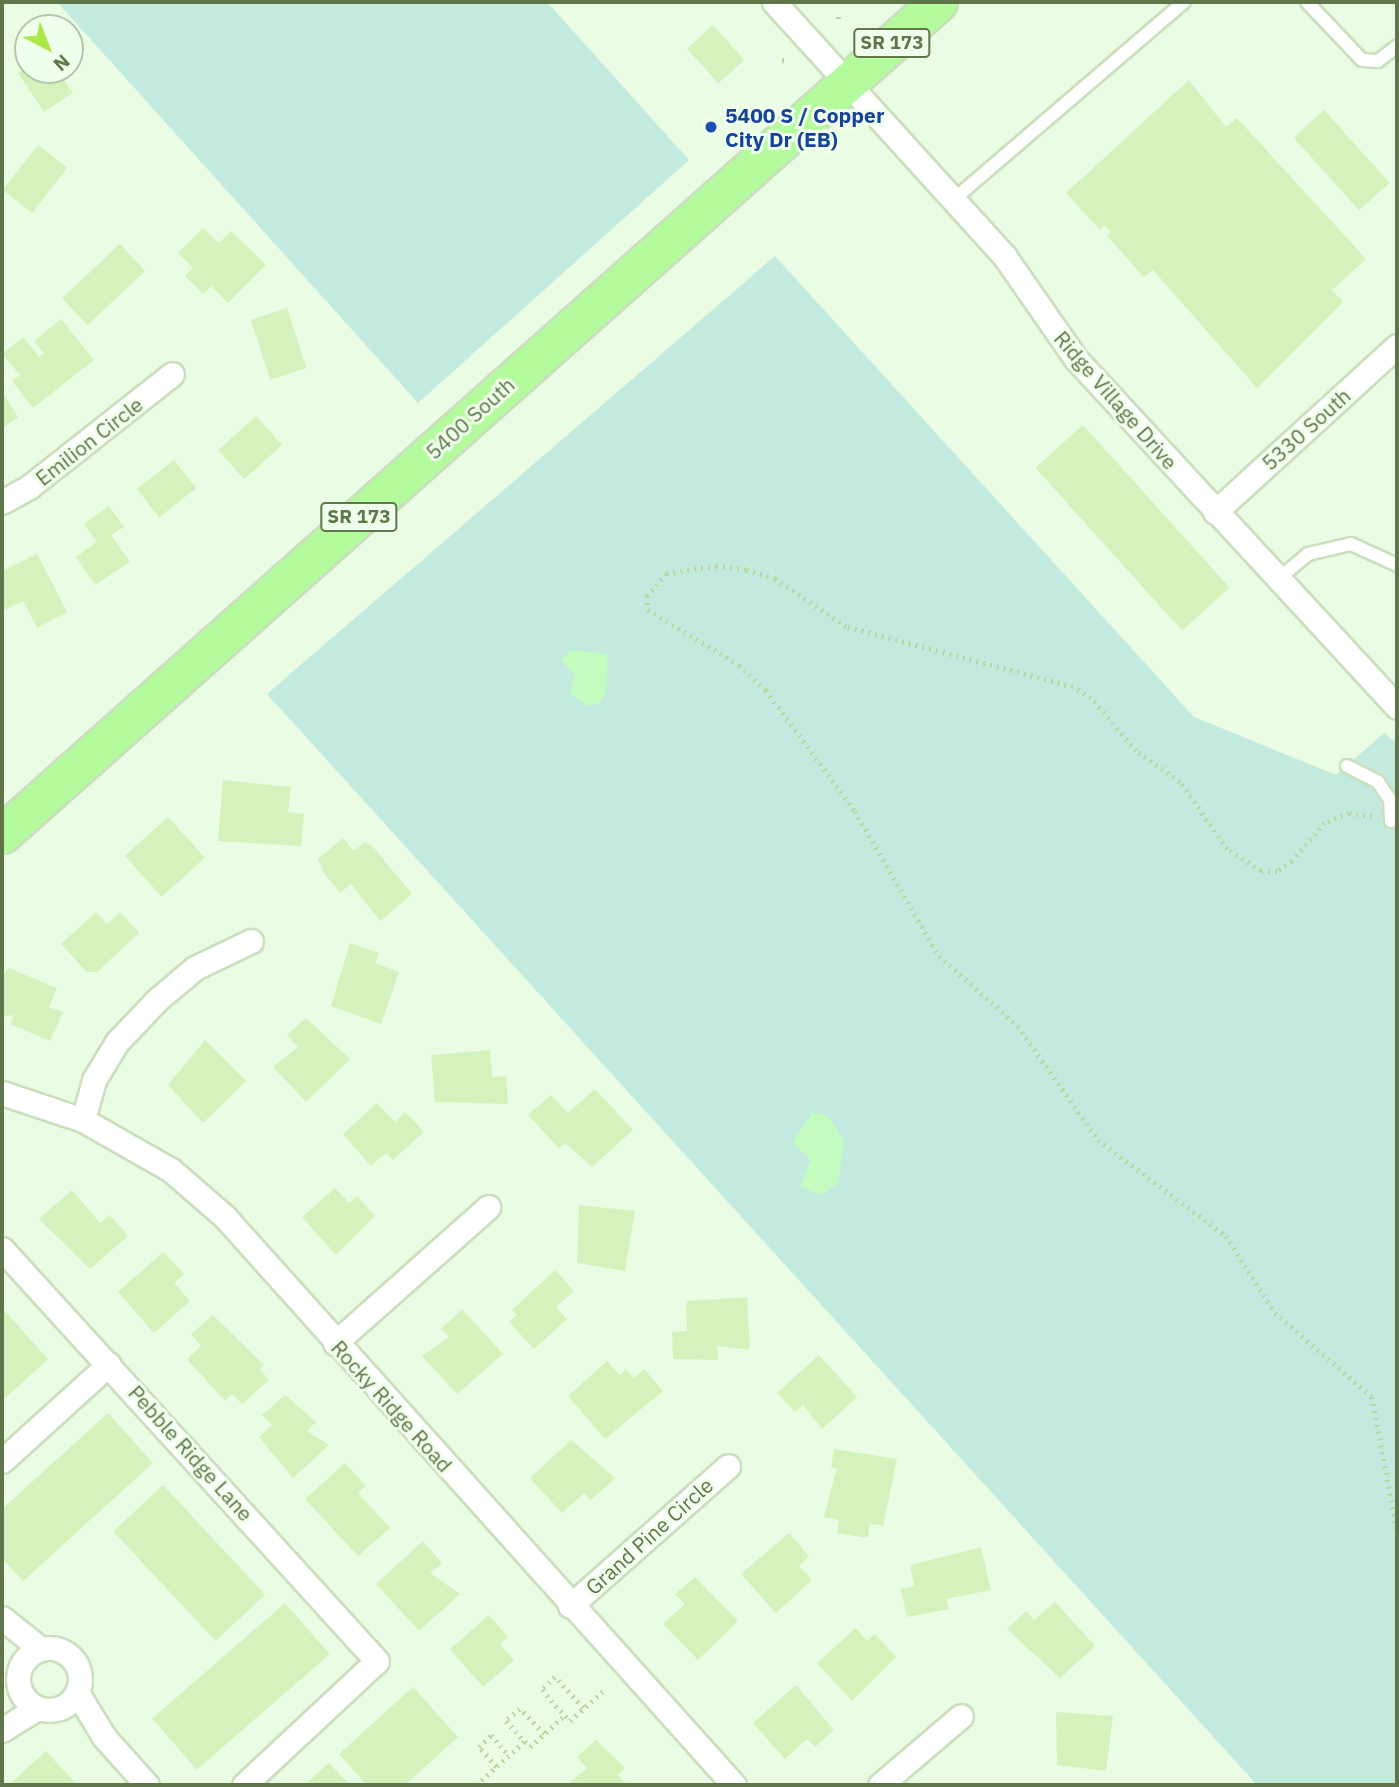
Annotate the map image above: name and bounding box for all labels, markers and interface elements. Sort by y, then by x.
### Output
north arrow [14,14,84,84]
road number: SR 173 [852,28,932,58]
text: N [49,50,75,77]
place label: 5400 S / Copper City Dr (EB) [725,102,884,152]
marker: 5400 S / Copper City Dr (EB) [703,119,719,135]
street label: Ridge Village Drive [1049,326,1183,474]
street label: 5400 South [420,372,520,464]
street label: 5330 South [1256,383,1356,475]
street label: Emilion Circle [30,391,148,491]
road number: SR 173 [319,502,399,532]
street label: Rocky Ridge Road [326,1335,458,1477]
street label: Pebble Ridge Lane [123,1380,259,1526]
street label: Grand Pine Circle [580,1472,718,1600]

